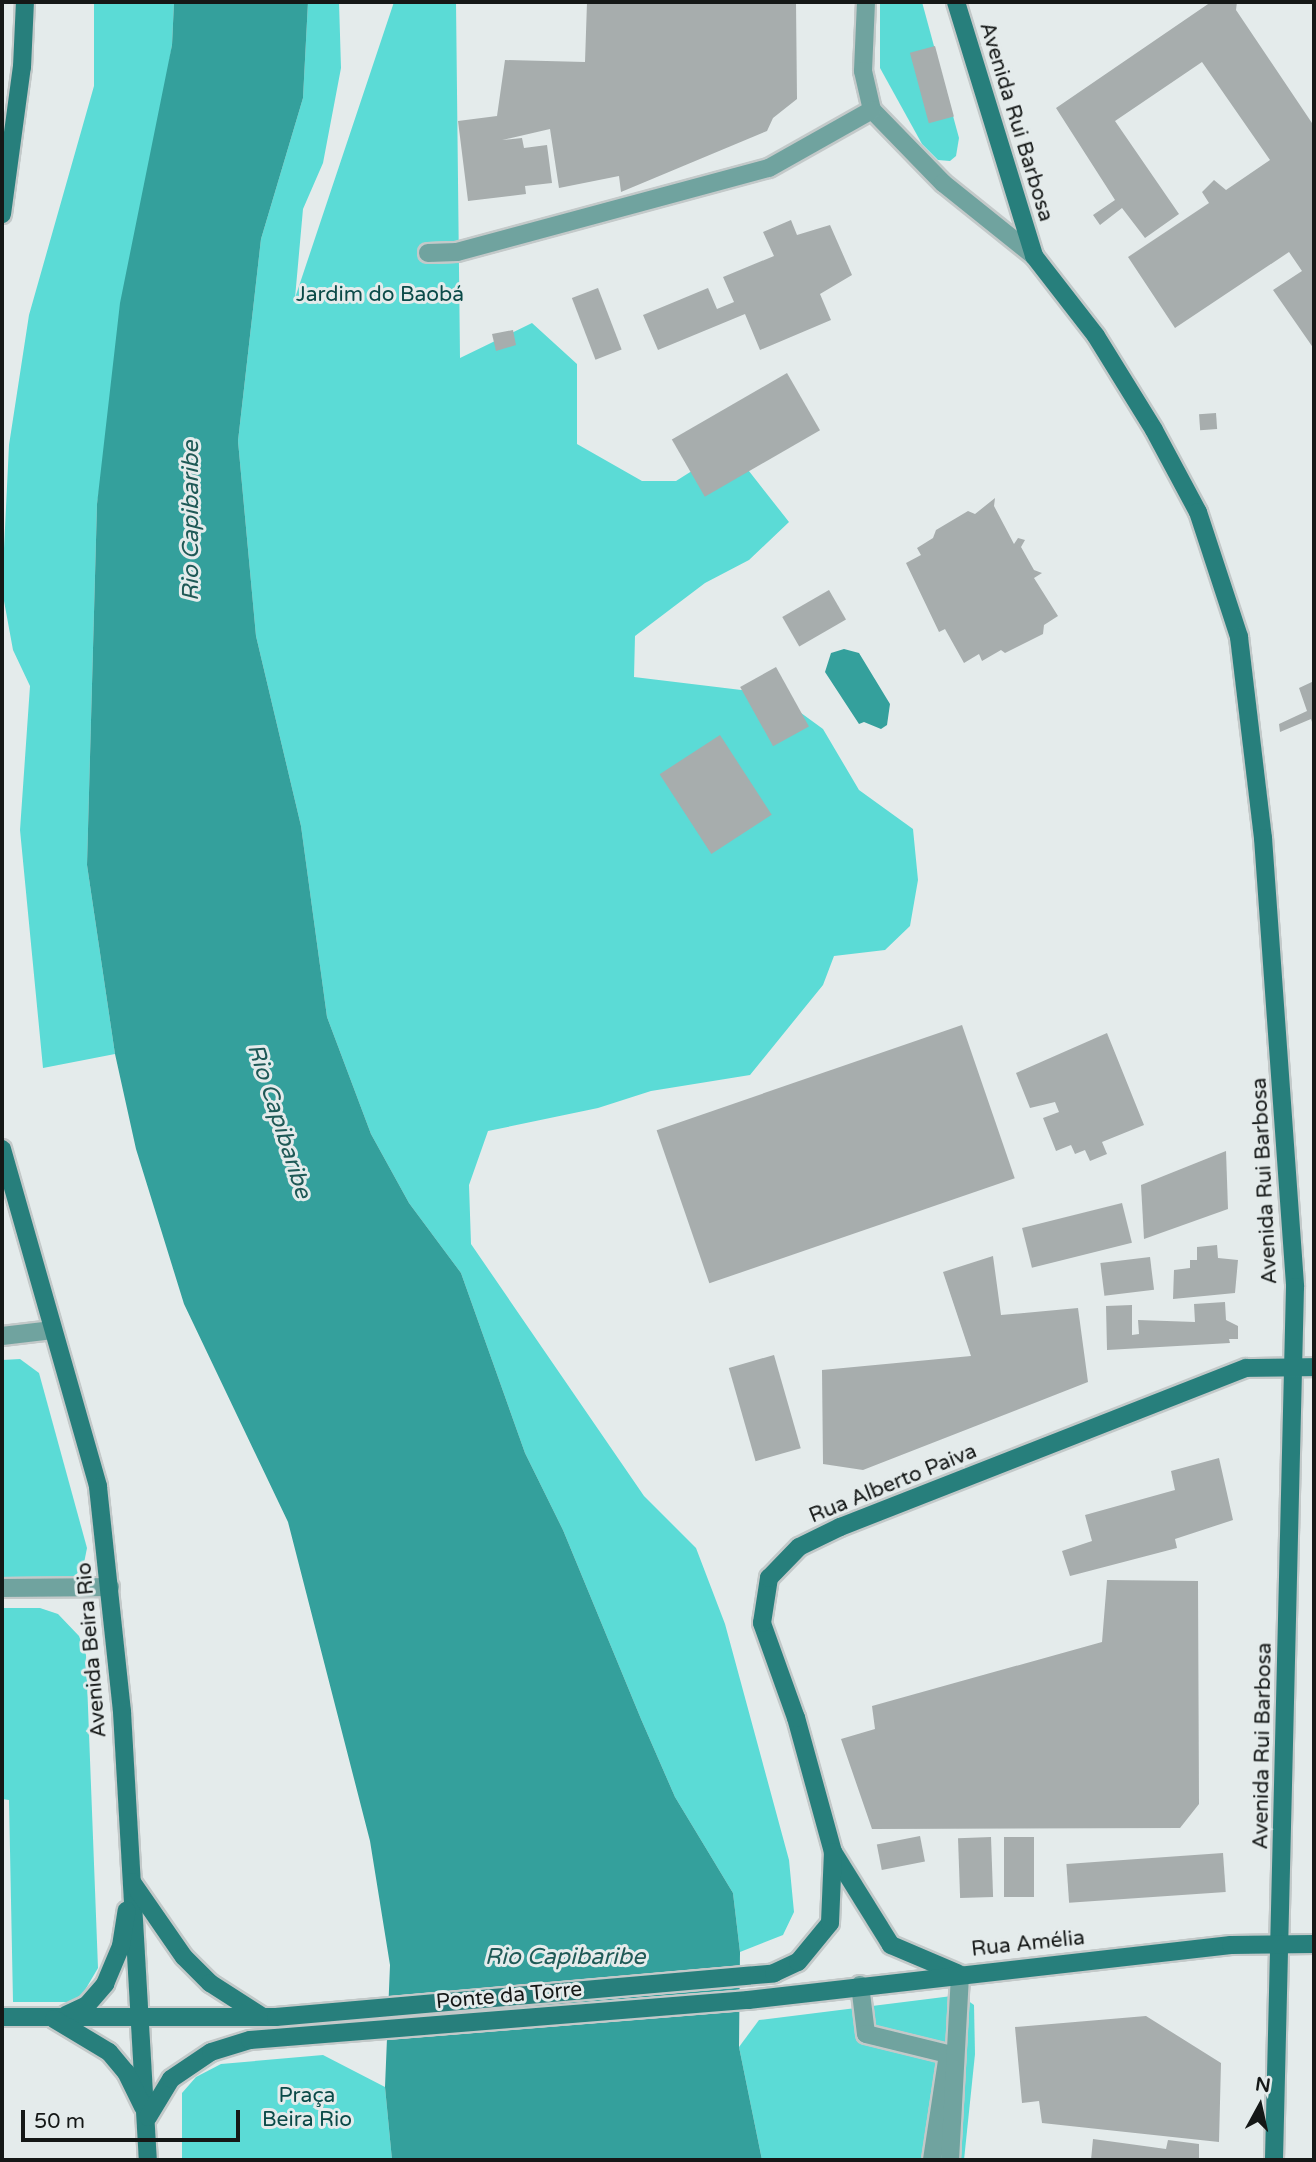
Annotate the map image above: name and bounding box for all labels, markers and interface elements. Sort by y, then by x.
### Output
street label: Avenida Rui Barbosa [974,19,1058,225]
park label: Jardim do Baobá [296,282,464,308]
water label: Rio Capibaribe [177,441,205,601]
water label: Rio Capibaribe [241,1040,317,1202]
street label: Avenida Rui Barbosa [1247,1077,1283,1285]
street label: Rua Alberto Paiva [806,1439,980,1529]
street label: Avenida Beira Rio [72,1561,112,1739]
street label: Avenida Rui Barbosa [1249,1642,1277,1850]
street label: Rua Amélia [970,1926,1086,1962]
water label: Rio Capibaribe [485,1943,645,1971]
street label: Ponte da Torre [435,1977,583,2015]
north arrow [1225,2071,1295,2141]
text: N [1254,2073,1272,2097]
park label: Praça Beira Rio [262,2083,352,2133]
scale bar [24,2096,243,2140]
text: 50 m [34,2109,85,2134]

